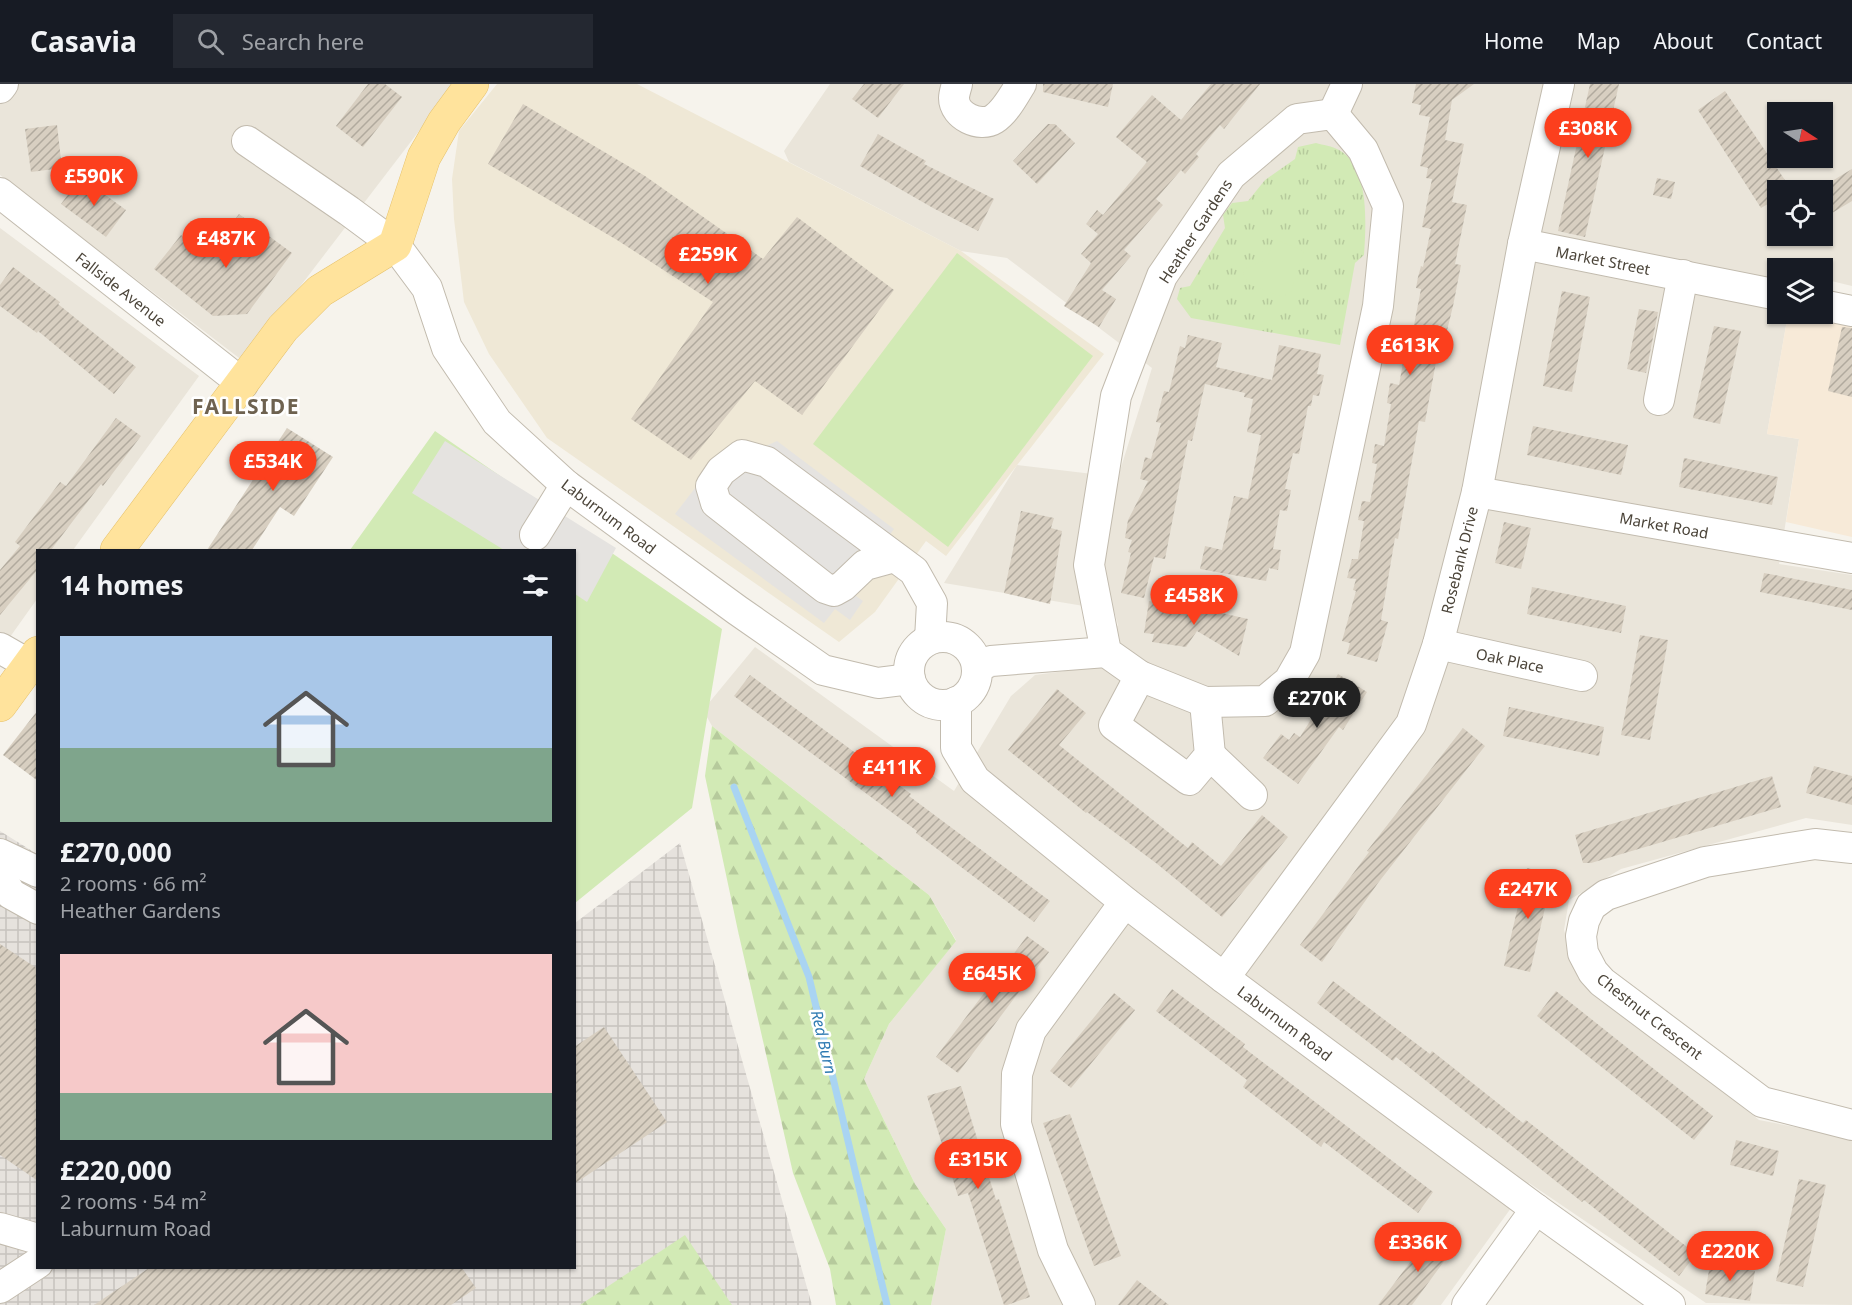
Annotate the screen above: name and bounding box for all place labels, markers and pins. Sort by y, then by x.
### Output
pin: £308K [1546,108,1630,159]
pin: £590K [52,156,136,207]
pin: £487K [184,218,268,269]
pin: £259K [666,234,750,285]
pin: £613K [1368,325,1452,376]
pin: £534K [231,441,315,492]
pin: £458K [1152,575,1236,626]
pin: £270K [1275,678,1359,729]
pin: £411K [850,747,934,798]
pin: £247K [1486,869,1570,920]
pin: £645K [950,953,1034,1004]
pin: £315K [936,1139,1020,1190]
pin: £336K [1376,1222,1460,1273]
pin: £220K [1688,1231,1772,1282]

